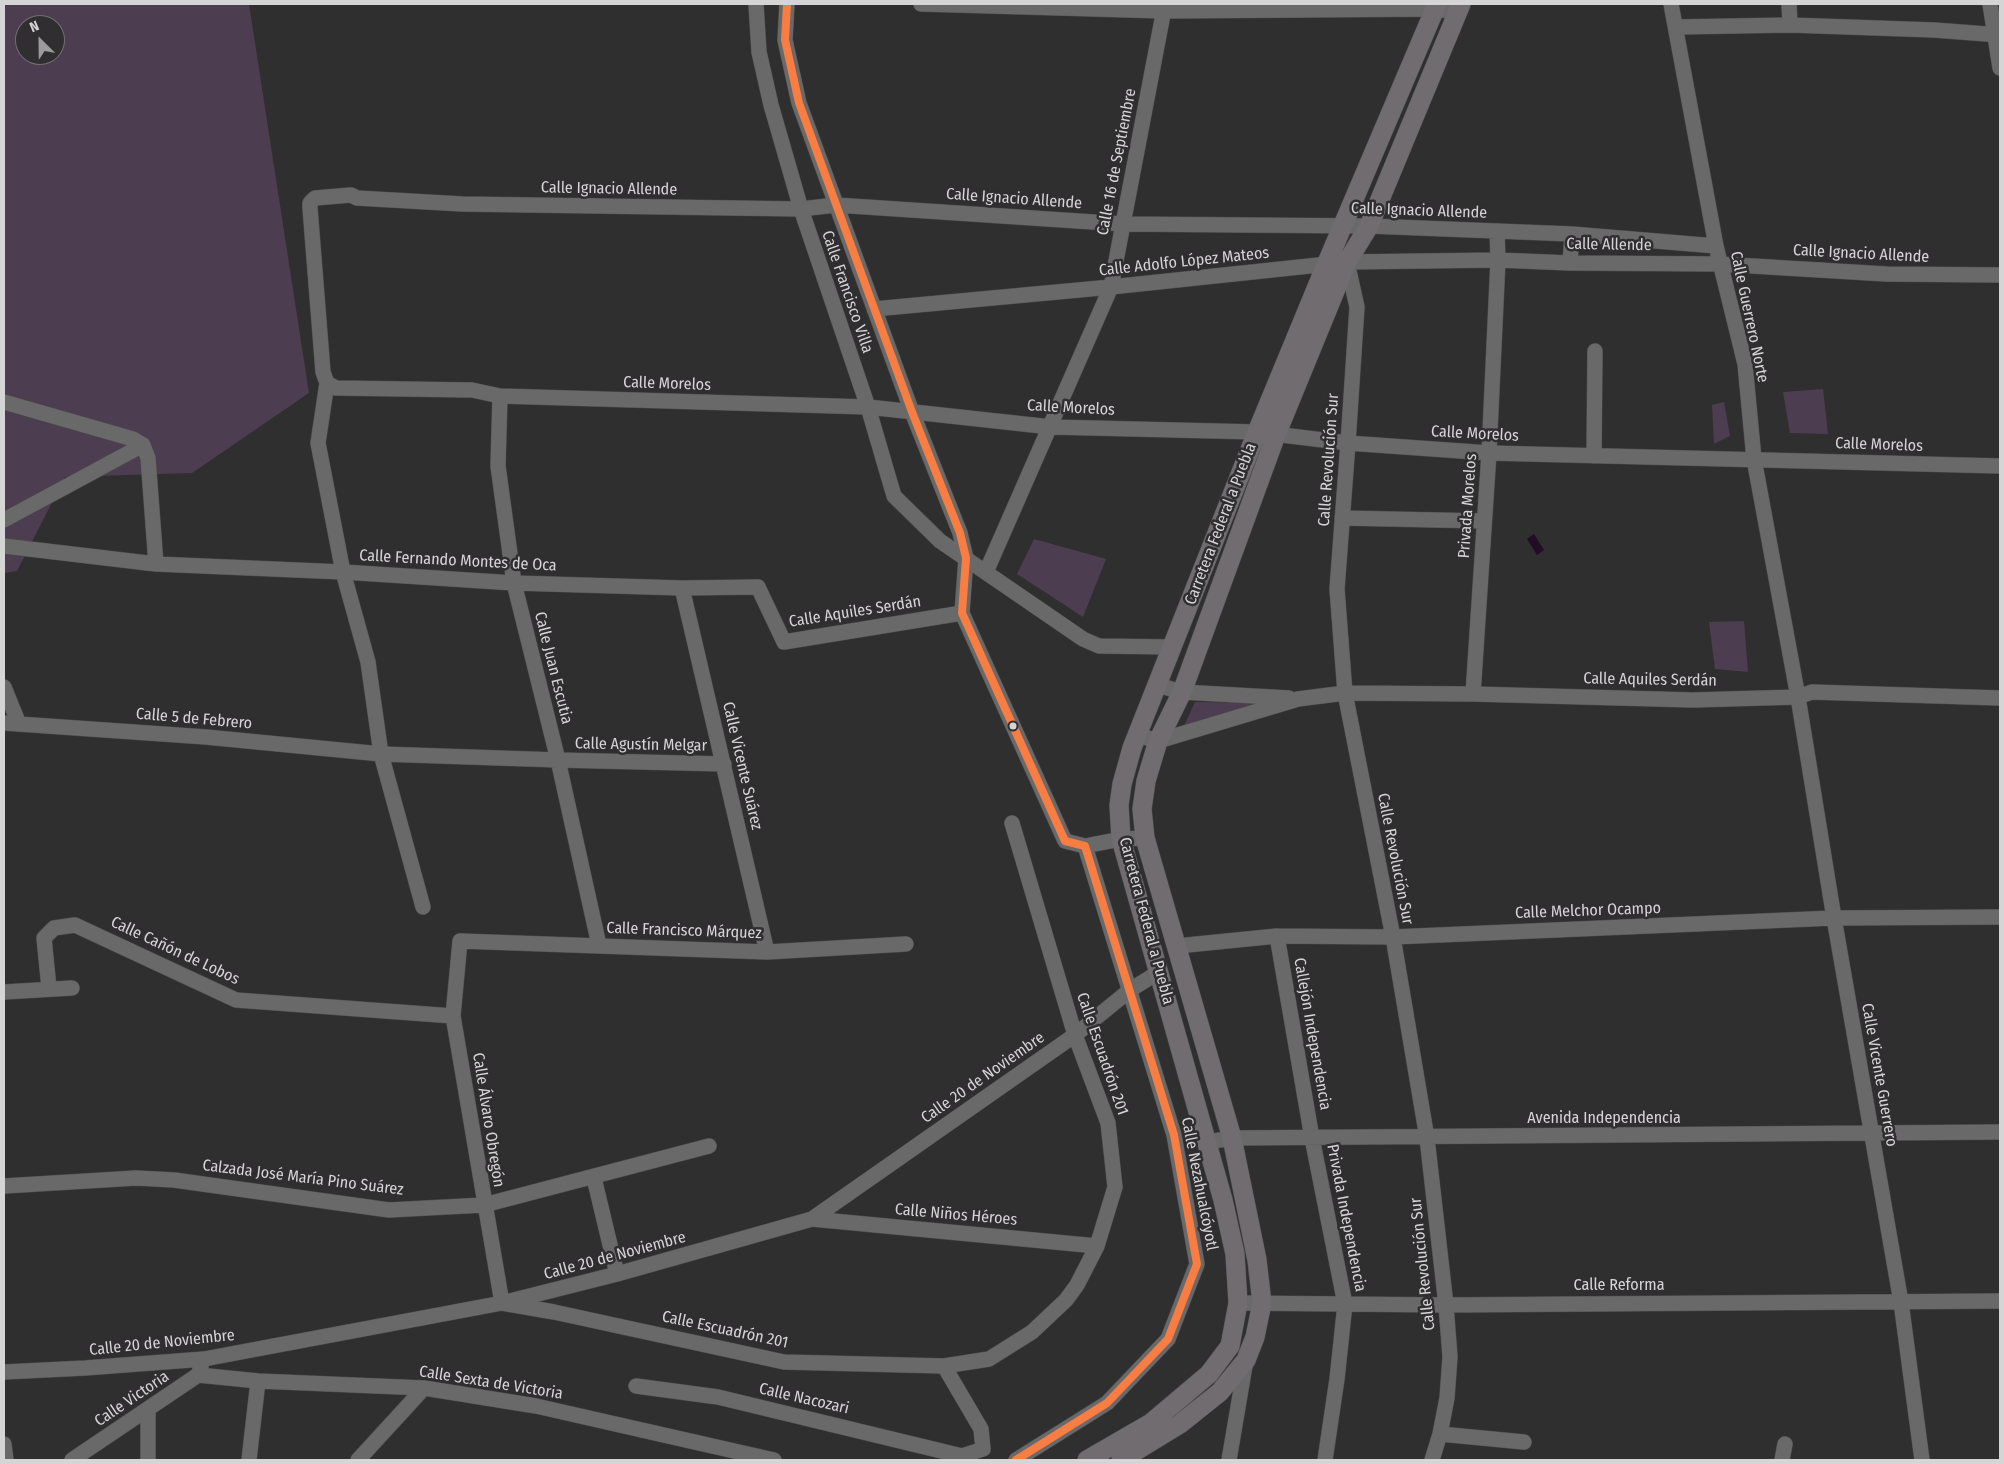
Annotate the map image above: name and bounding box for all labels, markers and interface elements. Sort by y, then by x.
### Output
north arrow [15,15,65,65]
text: N [27,17,42,36]
street label: Calle 16 de Septiembre [1093,87,1141,237]
street label: Calle Ignacio Allende [541,178,677,200]
street label: Calle Ignacio Allende [945,185,1083,213]
street label: Calle Ignacio Allende [1351,199,1487,223]
street label: Calle Francisco Villa [817,228,877,356]
street label: Calle Allende [1566,235,1652,255]
street label: Calle Ignacio Allende [1792,241,1930,267]
street label: Calle Adolfo López Mateos [1098,244,1270,280]
street label: Calle Guerrero Norte [1726,250,1772,384]
street label: Calle Morelos [623,373,711,395]
street label: Calle Revolución Sur [1315,393,1343,527]
street label: Calle Morelos [1027,396,1115,420]
street label: Calle Morelos [1431,422,1519,446]
street label: Calle Morelos [1835,434,1923,456]
street label: Carretera Federal a Puebla [1181,440,1261,608]
street label: Privada Morelos [1455,453,1481,559]
street label: Calle Fernando Montes de Oca [359,546,557,576]
street label: Calle Aquiles Serdán [788,592,922,632]
street label: Calle Juan Escutia [530,610,576,726]
street label: Calle Aquiles Serdán [1583,669,1717,691]
street label: Calle Vicente Suárez [718,700,766,832]
street label: Calle 5 de Febrero [135,704,253,734]
unlabelled marker [1008,721,1018,731]
street label: Calle Agustín Melgar [575,734,707,756]
street label: Calle Revolución Sur [1373,792,1417,926]
street label: Carretera Federal a Puebla [1114,835,1178,1007]
street label: Calle Melchor Ocampo [1515,899,1661,923]
street label: Calle Cañón de Lobos [108,913,242,989]
street label: Calle Francisco Márquez [606,919,762,943]
street label: Callejón Independencia [1289,956,1335,1112]
street label: Calle Escuadrón 201 [1072,990,1132,1118]
street label: Calle Vicente Guerrero [1857,1002,1901,1148]
street label: Calle 20 de Noviembre [918,1028,1048,1128]
street label: Calle Álvaro Obregón [468,1051,508,1189]
street label: Avenida Independencia [1527,1109,1681,1129]
street label: Calle Nezahualcóyotl [1177,1116,1221,1252]
street label: Privada Independencia [1322,1142,1370,1294]
street label: Calzada José María Pino Suárez [201,1156,405,1200]
street label: Calle Revolución Sur [1406,1197,1440,1331]
street label: Calle Niños Héroes [894,1200,1018,1230]
street label: Calle 20 de Noviembre [542,1228,688,1284]
street label: Calle Reforma [1574,1276,1664,1296]
street label: Calle Escuadrón 201 [660,1307,790,1353]
street label: Calle 20 de Noviembre [88,1326,236,1360]
street label: Calle Sexta de Victoria [418,1362,564,1404]
street label: Calle Victoria [91,1367,173,1431]
street label: Calle Nacozari [757,1379,851,1419]

